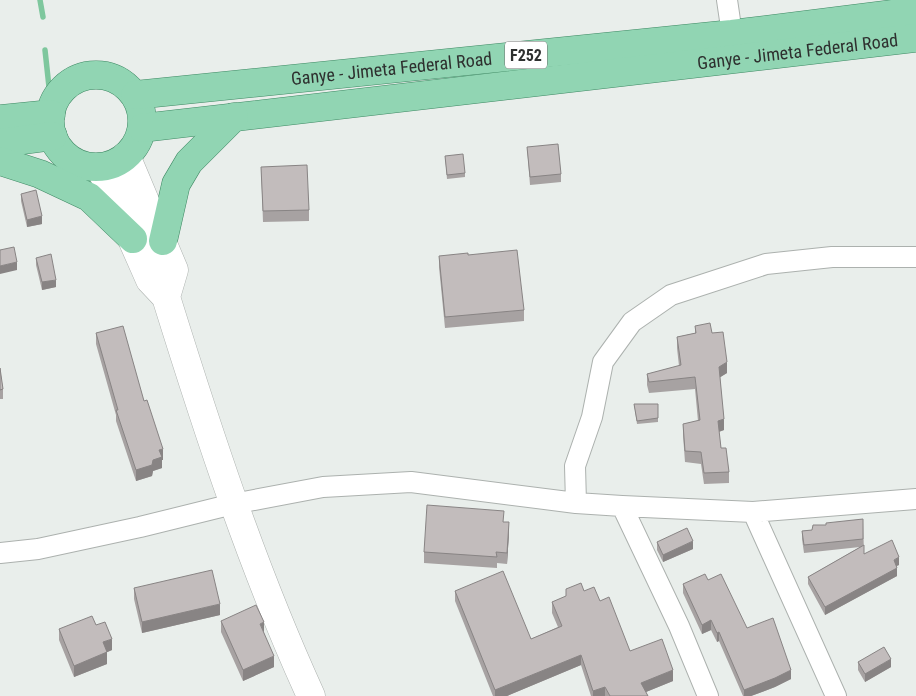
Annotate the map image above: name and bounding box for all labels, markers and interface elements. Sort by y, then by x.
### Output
street label: Ganye - Jimeta Federal Road [696,29,899,73]
road number: F252 [505,42,547,68]
street label: Ganye - Jimeta Federal Road [290,48,493,89]

